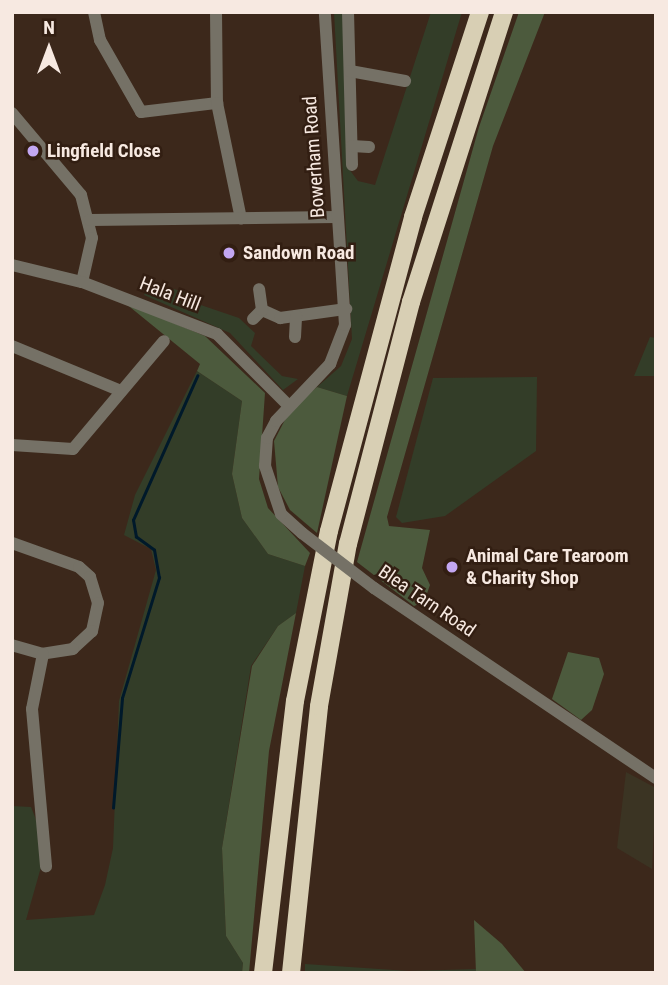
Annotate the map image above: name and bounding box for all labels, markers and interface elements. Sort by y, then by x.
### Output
north arrow [14,14,84,84]
text: N [43,16,55,39]
street label: Bowerham Road [298,95,330,219]
place label: Lingfield Close [47,140,161,162]
marker: Lingfield Close [25,143,41,159]
place label: Sandown Road [243,242,355,264]
marker: Sandown Road [221,245,237,261]
street label: Hala Hill [136,272,204,316]
place label: Animal Care Tearoom & Charity Shop [466,545,629,589]
marker: Animal Care Tearoom & Charity Shop [444,559,460,575]
street label: Blea Tarn Road [374,560,480,642]

